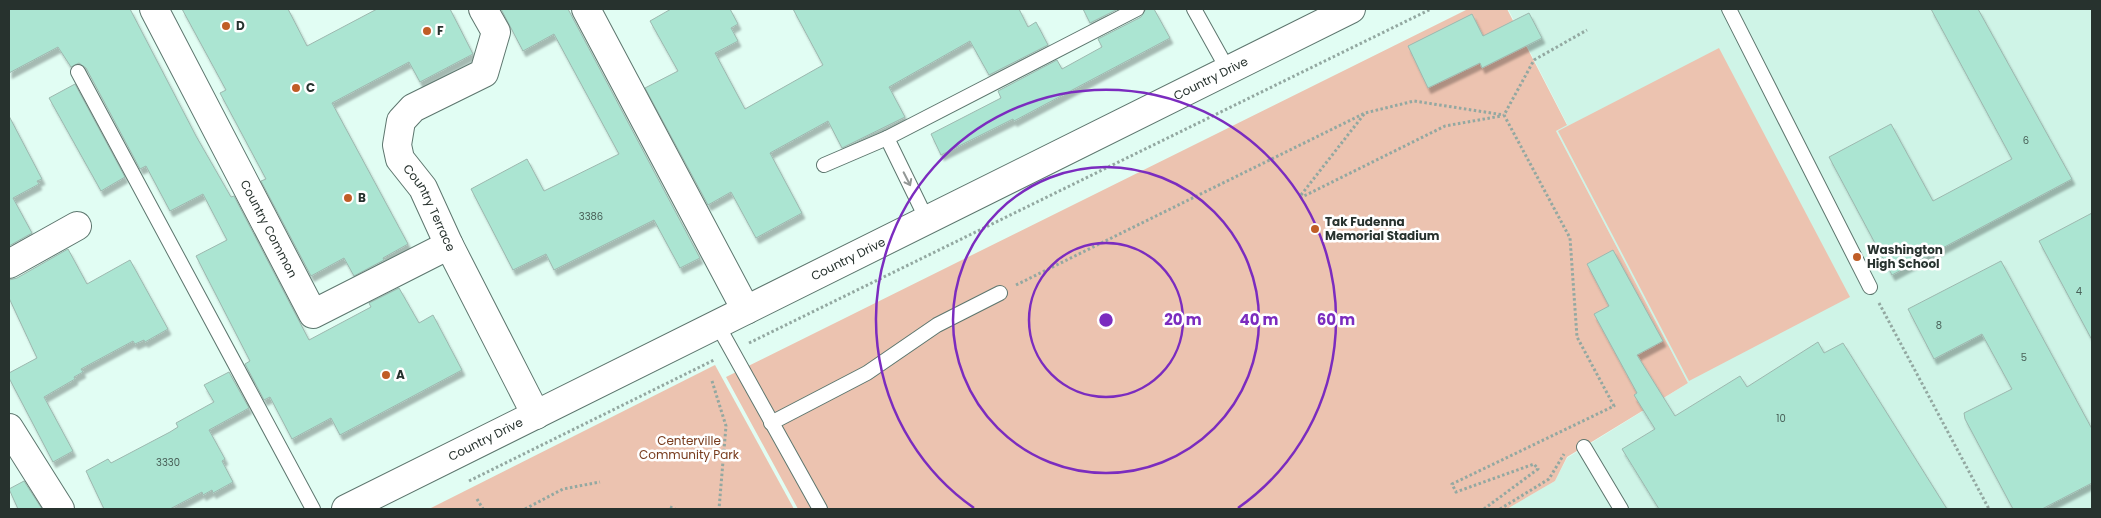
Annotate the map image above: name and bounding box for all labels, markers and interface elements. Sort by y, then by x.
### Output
place label: D [236,17,245,34]
marker: D [220,20,232,32]
place label: F [437,22,444,39]
marker: F [421,25,433,37]
street label: Country Drive [1170,53,1251,104]
place label: C [306,79,315,96]
marker: C [290,82,302,94]
house number: 6 [2023,133,2029,148]
street label: Country Terrace [399,160,460,254]
one-way arrow [903,171,912,186]
street label: Country Common [237,177,302,281]
place label: B [358,189,366,206]
marker: B [342,192,354,204]
house number: 3386 [579,209,603,224]
place label: Tak Fudenna Memorial Stadium [1325,213,1440,244]
marker: Tak Fudenna Memorial Stadium [1309,223,1321,235]
street label: Country Drive [808,233,888,284]
place label: Washington High School [1867,241,1943,272]
marker: Washington High School [1851,251,1863,263]
house number: 4 [2076,284,2082,299]
text: 20 m [1164,309,1202,330]
text: 40 m [1239,309,1279,330]
text: 60 m [1317,309,1355,330]
centre of rings [1097,311,1115,329]
house number: 8 [1936,318,1942,333]
house number: 5 [2021,350,2027,365]
place label: A [396,366,405,383]
marker: A [380,369,392,381]
house number: 10 [1776,411,1786,426]
street label: Country Drive [445,413,526,465]
park label: Centerville Community Park [639,432,740,463]
house number: 3330 [156,455,180,470]

